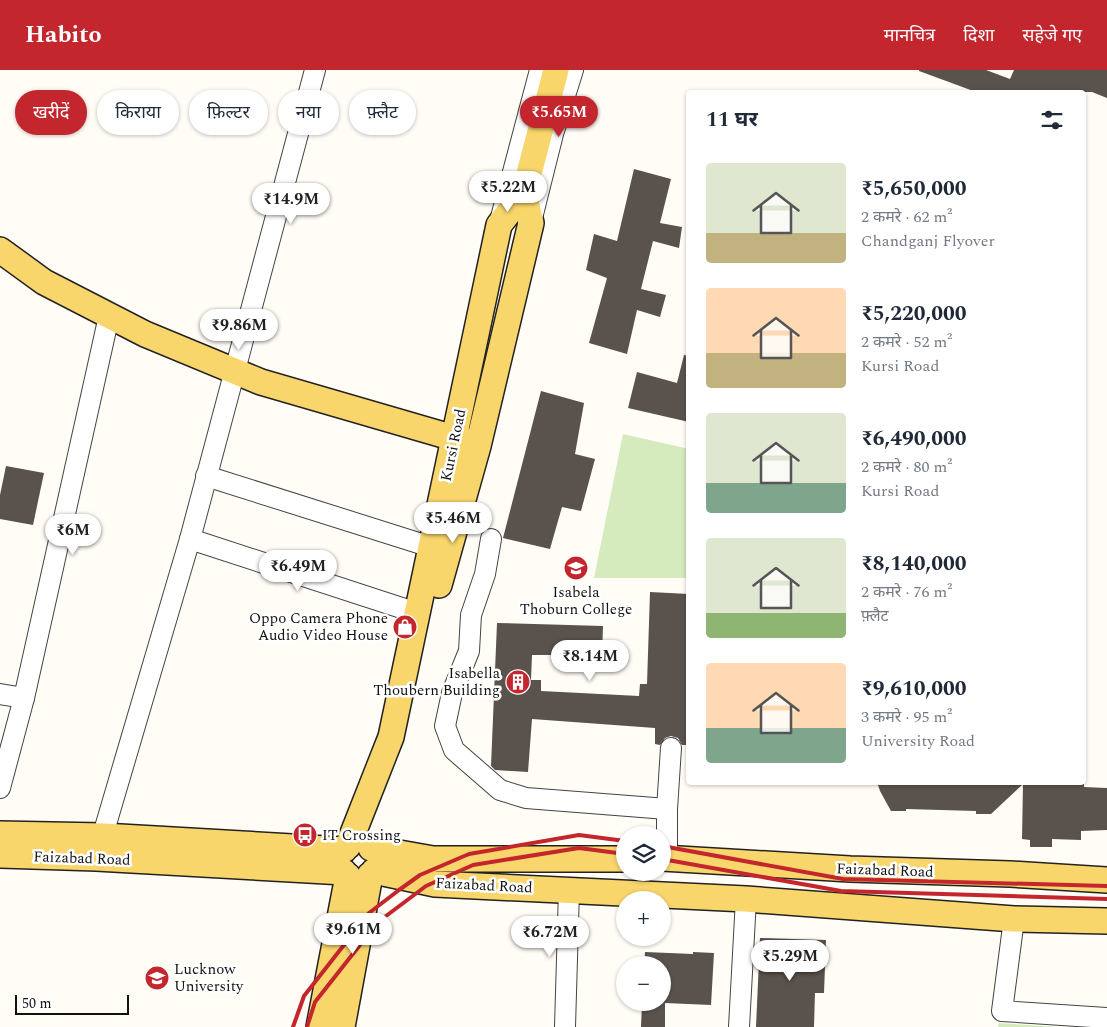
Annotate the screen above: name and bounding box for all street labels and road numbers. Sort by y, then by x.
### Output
street label: Kursi Road [435,407,472,483]
street label: Faizabad Road [33,845,131,872]
street label: Faizabad Road [836,857,934,884]
street label: Faizabad Road [435,871,533,900]

